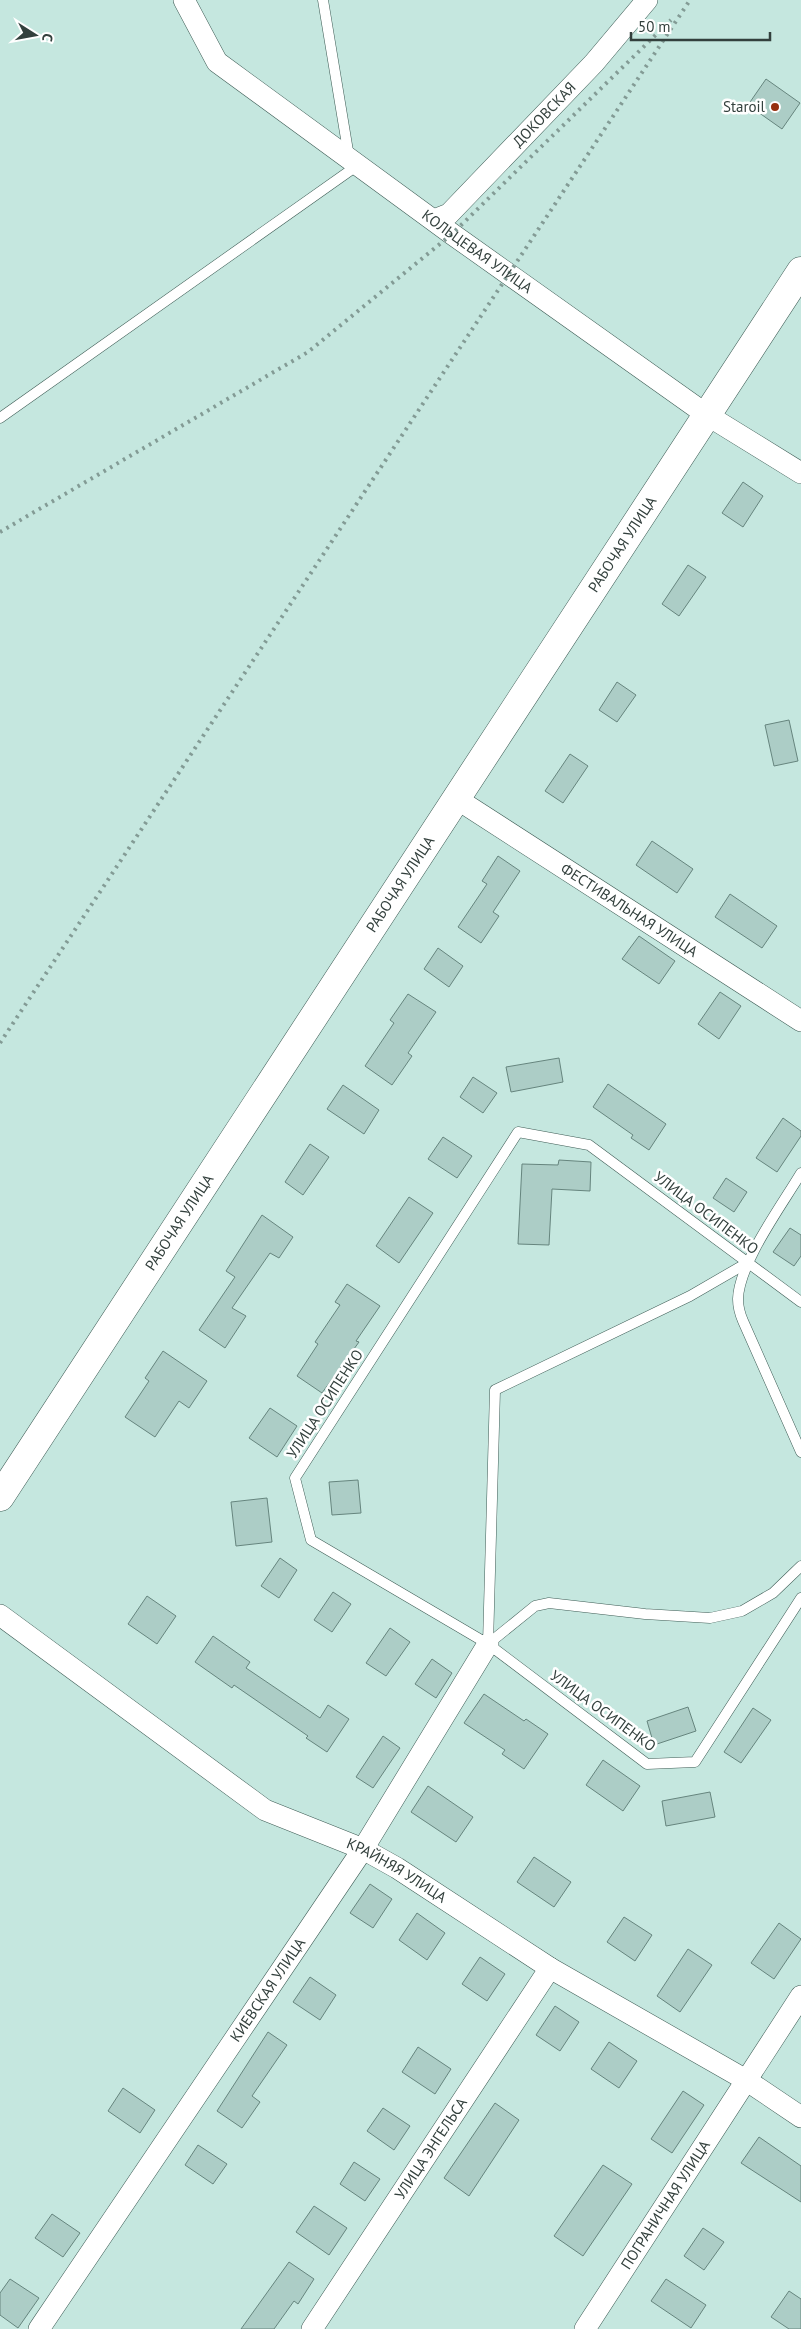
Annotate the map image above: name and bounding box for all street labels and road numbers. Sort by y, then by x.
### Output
street label: ДОКОВСКАЯ [509,78,580,151]
street label: КОЛЬЦЕВАЯ УЛИЦА [418,205,536,297]
street label: РАБОЧАЯ УЛИЦА [584,492,660,596]
street label: РАБОЧАЯ УЛИЦА [362,832,438,936]
street label: ФЕСТИВАЛЬНАЯ УЛИЦА [557,859,702,961]
street label: УЛИЦА ОСИПЕНКО [650,1167,762,1258]
street label: РАБОЧАЯ УЛИЦА [141,1170,217,1274]
street label: УЛИЦА ОСИПЕНКО [282,1346,367,1462]
street label: УЛИЦА ОСИПЕНКО [547,1666,660,1755]
street label: КРАЙНЯЯ УЛИЦА [344,1833,450,1907]
street label: КИЕВСКАЯ УЛИЦА [226,1934,309,2045]
street label: УЛИЦА ЭНГЕЛЬСА [390,2094,471,2203]
street label: ПОГРАНИЧНАЯ УЛИЦА [616,2136,714,2273]

